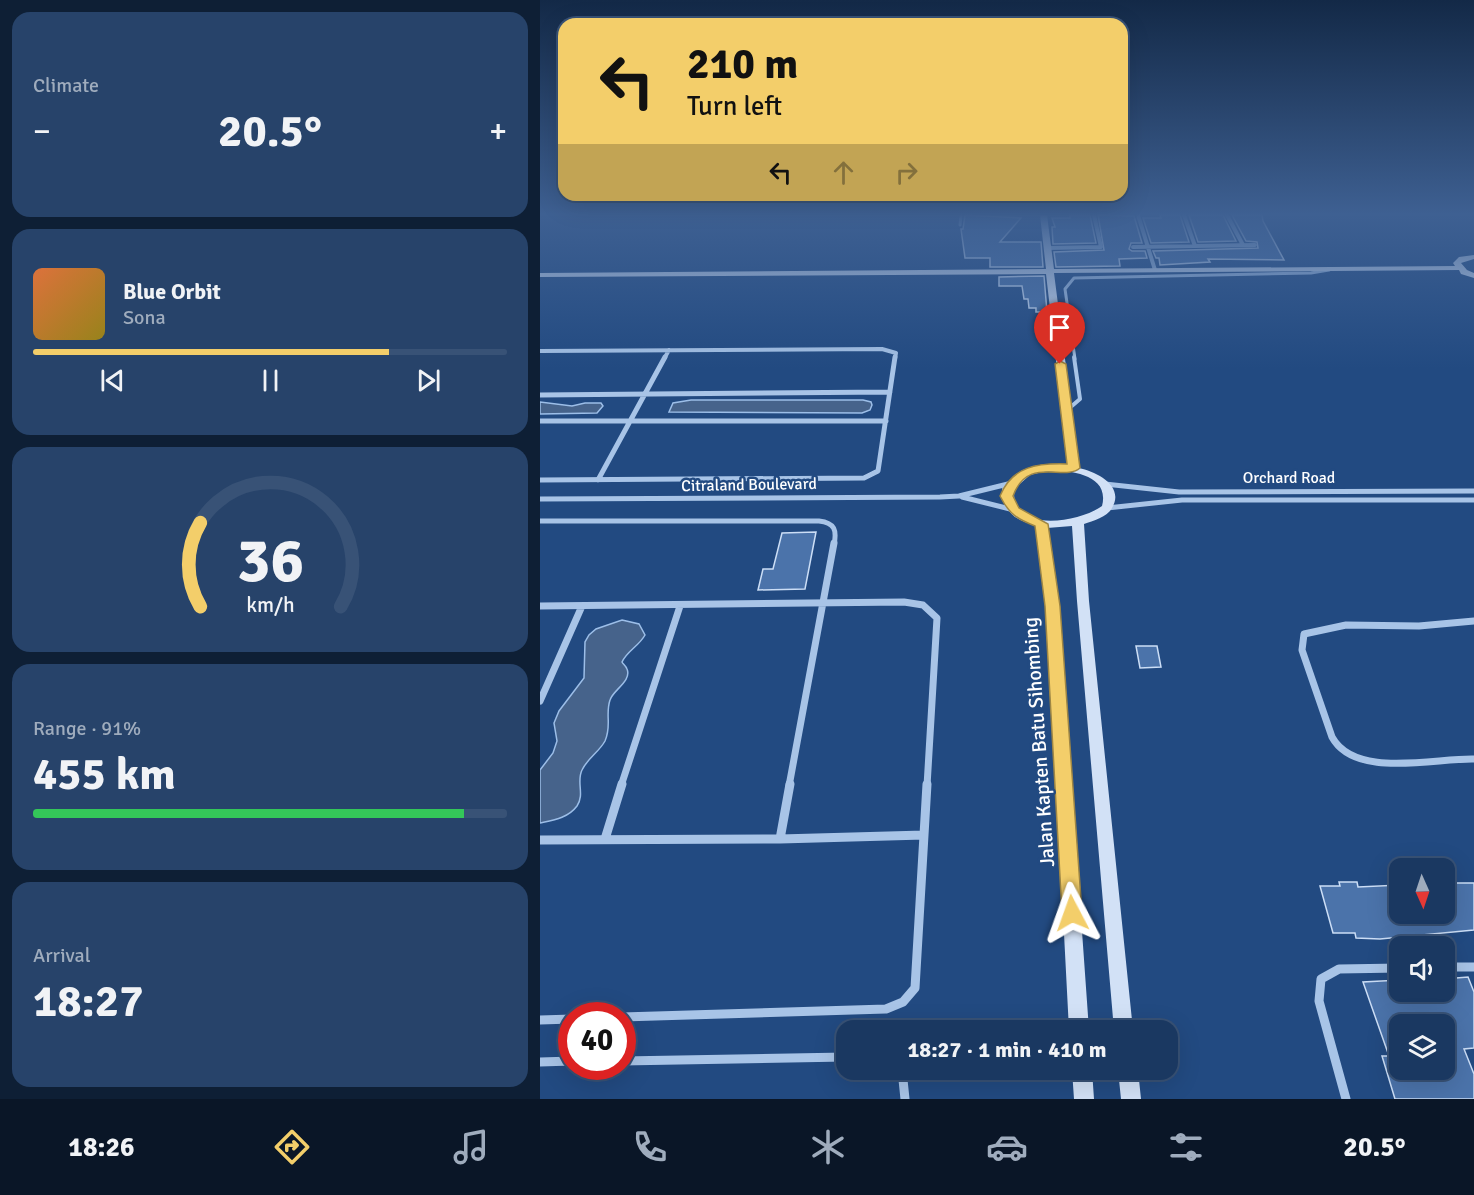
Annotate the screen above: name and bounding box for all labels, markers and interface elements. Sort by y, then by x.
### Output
text: 210 m [687,39,798,90]
icon: left [588,42,666,120]
text: Climate [33,73,99,98]
text: Turn left [687,90,782,123]
text: 20.5° [218,104,322,159]
text: − [33,111,51,152]
text: + [489,111,507,152]
icon: left [764,156,797,189]
icon: ahead [827,156,860,189]
icon: right [890,156,923,189]
text: Blue Orbit [123,278,221,305]
pin [1034,302,1085,364]
text: Sona [123,305,166,330]
icon: arrive [1043,311,1076,344]
icon: previous [96,364,129,397]
icon: pause [254,364,287,397]
icon: next [412,364,445,397]
street label: Orchard Road [1243,468,1335,488]
street label: Citraland Boulevard [681,474,817,496]
text: 36 [236,522,304,599]
text: km/h [246,592,294,618]
street label: Jalan Kapten Batu Sihombing [1018,616,1060,868]
text: Range · 91% [33,716,141,741]
text: 455 km [33,747,176,802]
north arrow [1389,858,1455,924]
map controls [1389,858,1455,1080]
position arrow [1040,881,1104,945]
button: sound [1389,936,1455,1002]
text: Arrival [33,943,91,968]
text: 18:27 [33,974,143,1029]
speed limit sign: 40 [558,1002,636,1080]
button: layers [1389,1014,1455,1080]
text: 18:27 · 1 min · 410 m [907,1036,1107,1063]
icon: directions [271,1126,313,1168]
icon: music [450,1126,492,1168]
icon: phone [629,1126,671,1168]
icon: climate [807,1126,849,1168]
icon: car [986,1126,1028,1168]
icon: filters [1165,1126,1207,1168]
text: 18:26 [68,1131,135,1164]
text: 20.5° [1343,1131,1406,1164]

